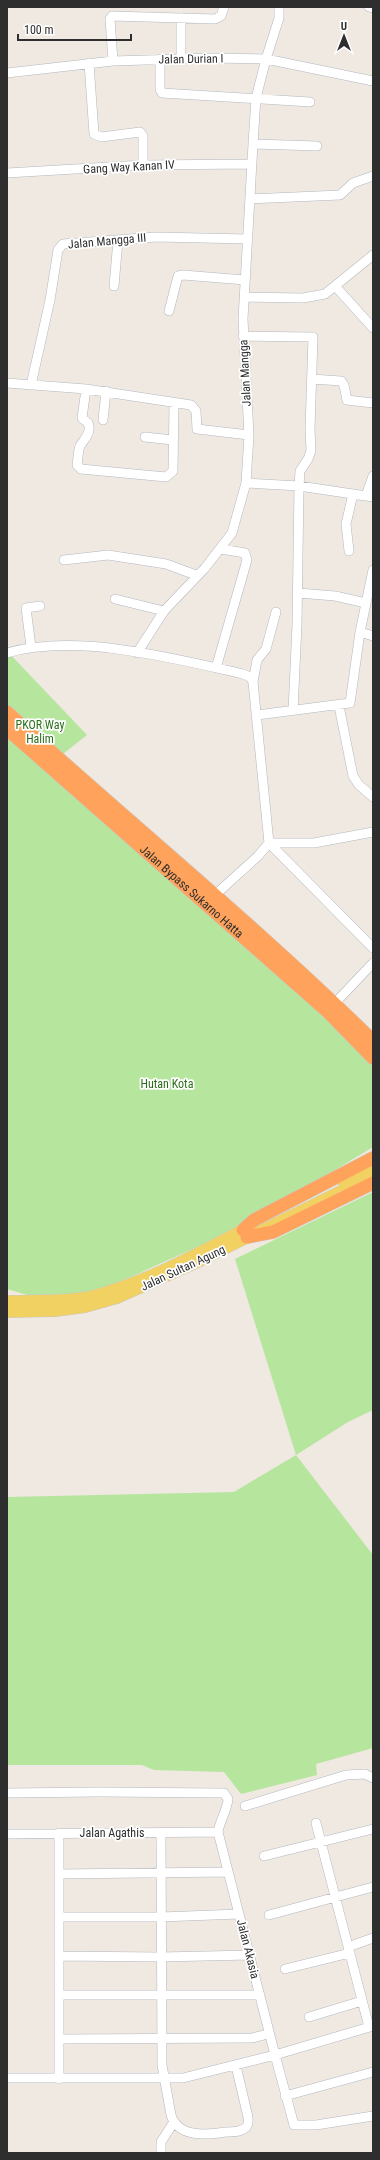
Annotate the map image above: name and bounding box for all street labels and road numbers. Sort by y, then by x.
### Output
street label: Jalan Durian I [158,51,224,67]
street label: Gang Way Kanan IV [83,158,175,176]
street label: Jalan Mangga III [67,231,147,251]
street label: Jalan Mangga [236,339,254,407]
street label: Jalan Bypass Sukarno Hatta [137,842,246,941]
street label: Jalan Sultan Agung [139,1242,228,1294]
street label: Jalan Agathis [80,1826,144,1840]
street label: Jalan Akasia [234,1918,262,1980]

